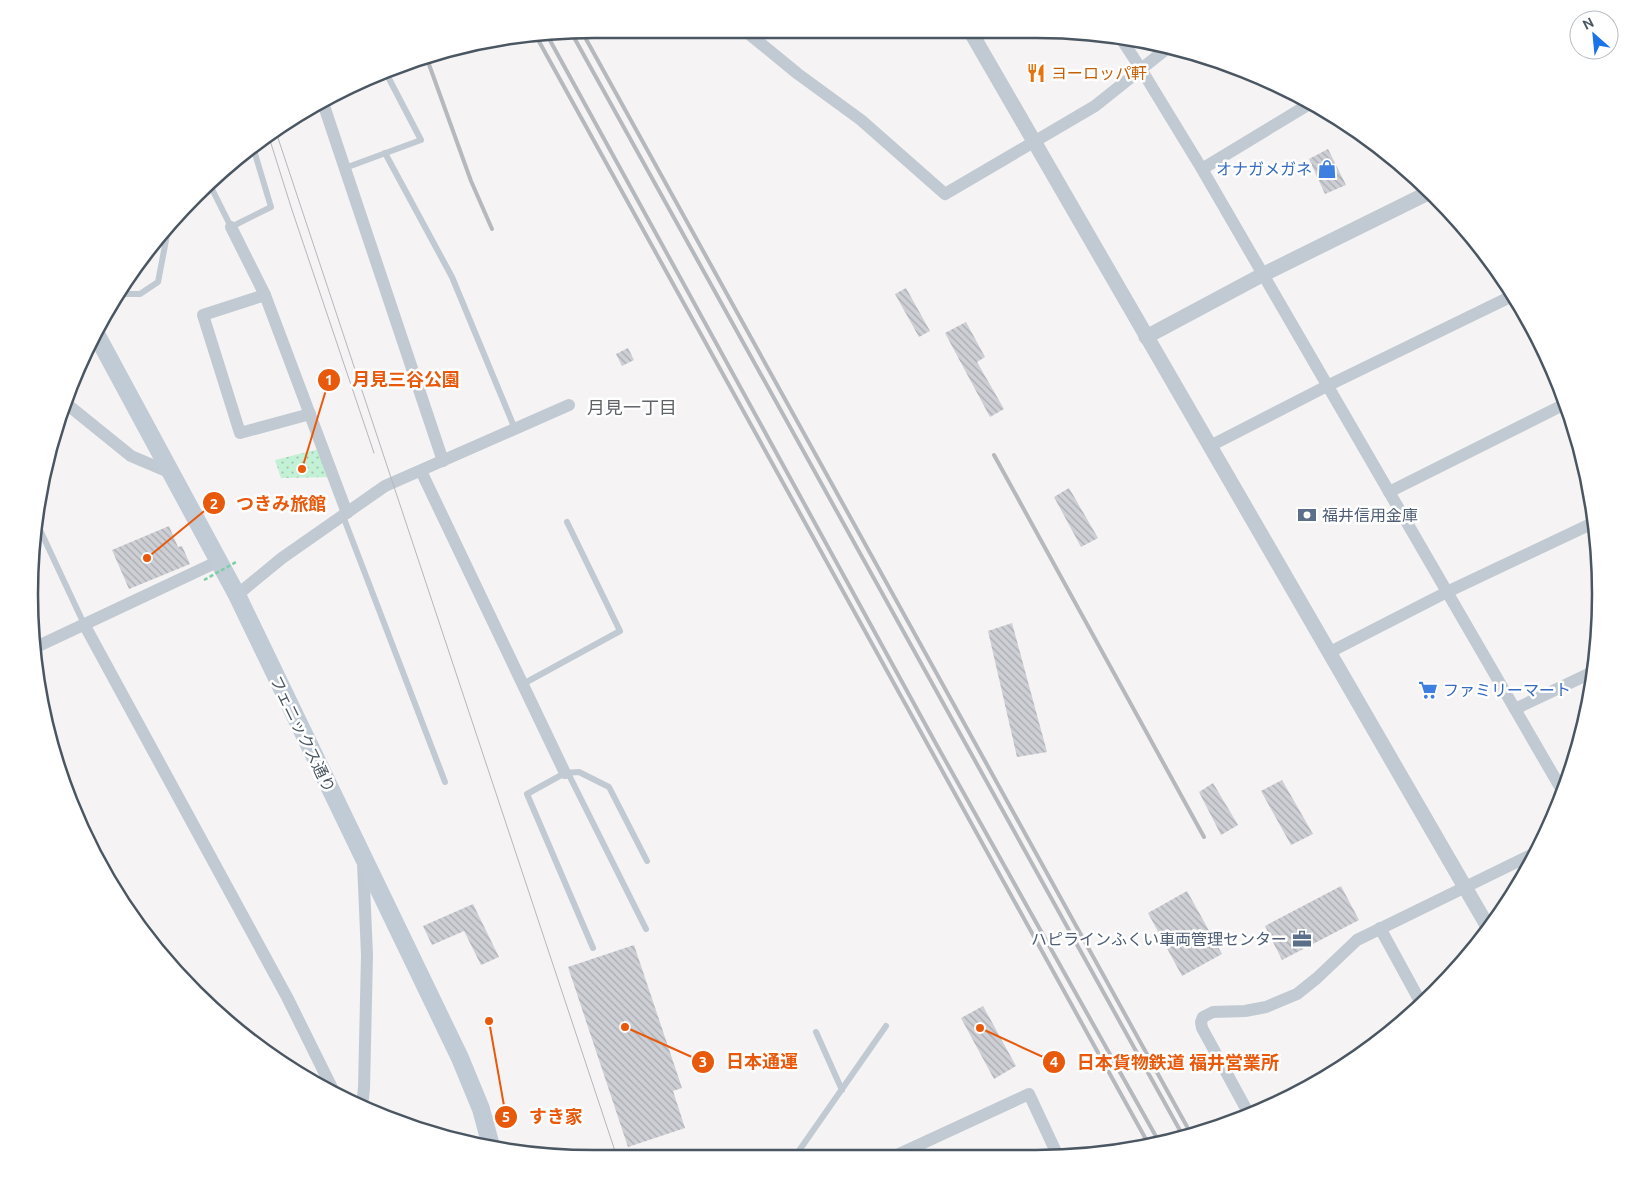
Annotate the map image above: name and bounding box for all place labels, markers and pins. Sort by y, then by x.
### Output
restaurant icon: ヨーロッパ軒 [1025,62,1047,84]
place label: ヨーロッパ軒 [1051,64,1147,82]
shop icon: オナガメガネ [1316,158,1338,180]
place label: オナガメガネ [1216,160,1312,178]
callout: 月見三谷公園 [317,363,470,396]
callout: つきみ旅館 [201,487,336,520]
bank icon: 福井信用金庫 [1296,504,1318,526]
place label: 福井信用金庫 [1322,506,1418,524]
supermarket icon: ファミリーマート [1417,679,1439,701]
place label: ファミリーマート [1443,681,1571,699]
office icon: ハピラインふくい車両管理センター [1291,928,1313,950]
place label: ハピラインふくい車両管理センター [1031,930,1287,948]
callout: 日本通運 [691,1045,808,1078]
callout: 日本貨物鉄道 福井営業所 [1041,1046,1289,1079]
callout: すき家 [494,1100,593,1133]

